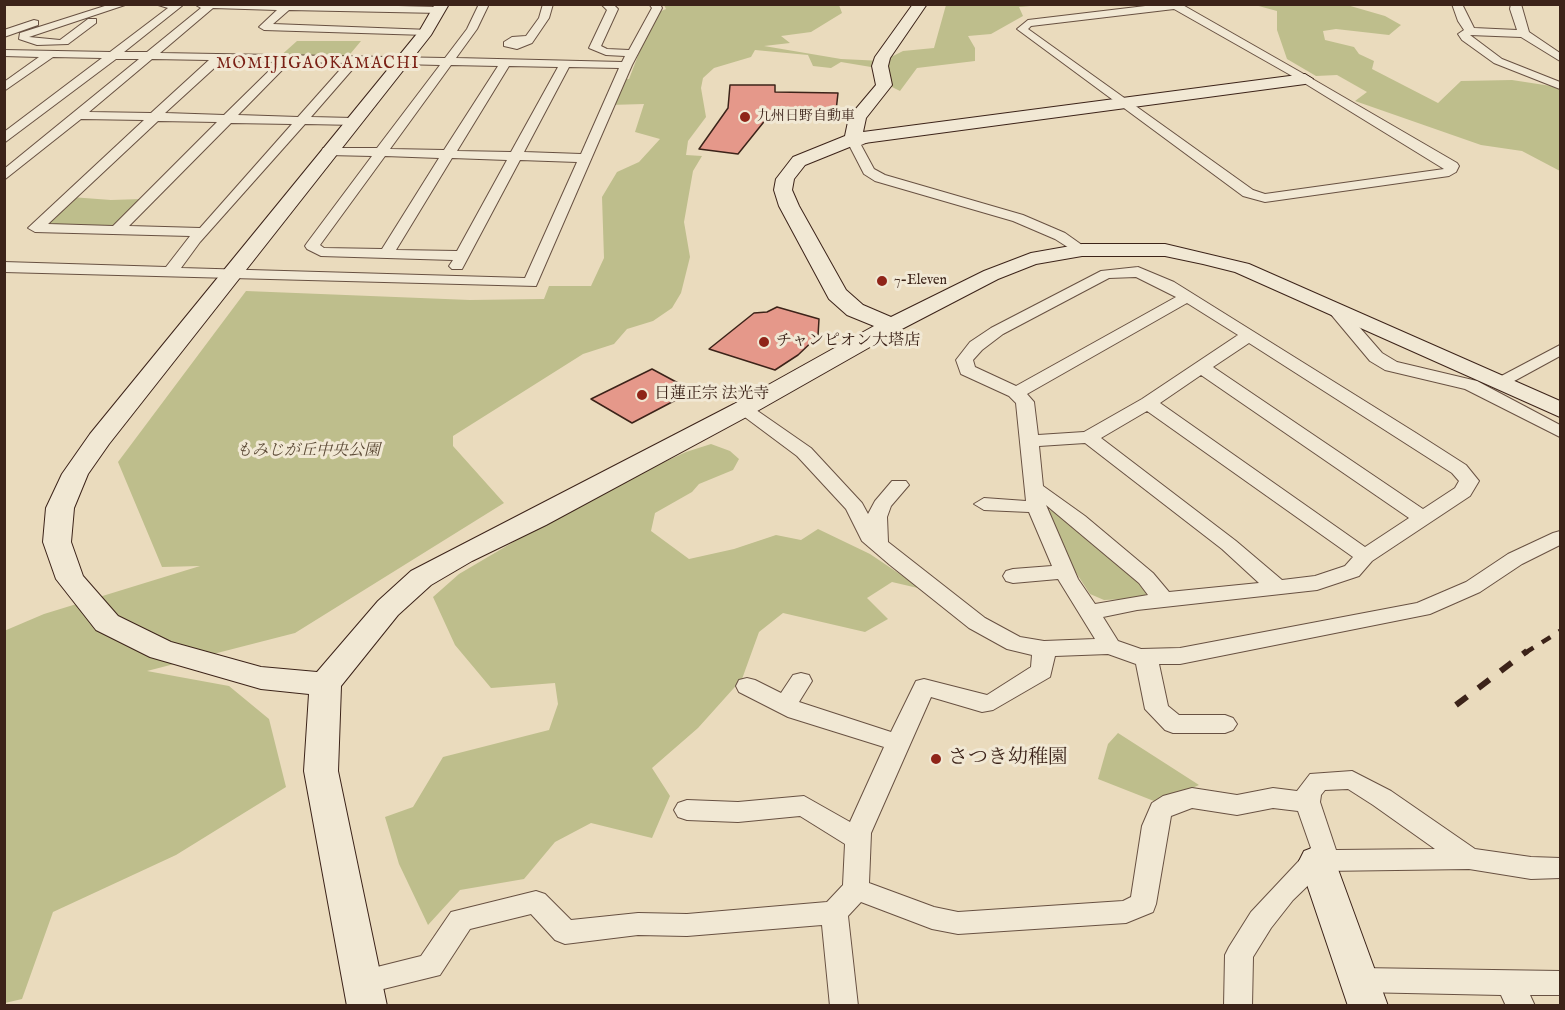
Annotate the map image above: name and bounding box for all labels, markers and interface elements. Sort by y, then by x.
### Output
district label: MOMIJIGAOKAMACHI [216,55,420,75]
place label: 九州日野自動車 [757,109,855,125]
marker: 九州日野自動車 [738,110,752,124]
place label: 7-Eleven [894,273,947,289]
marker: 7-Eleven [875,274,889,288]
place label: チャンピオン大塔店 [776,332,920,352]
marker: チャンピオン大塔店 [757,335,771,349]
place label: 日蓮正宗 法光寺 [654,385,769,405]
marker: 日蓮正宗 法光寺 [635,388,649,402]
park label: もみじが丘中央公園 [236,442,380,462]
place label: さつき幼稚園 [948,747,1068,771]
marker: さつき幼稚園 [929,752,943,766]

